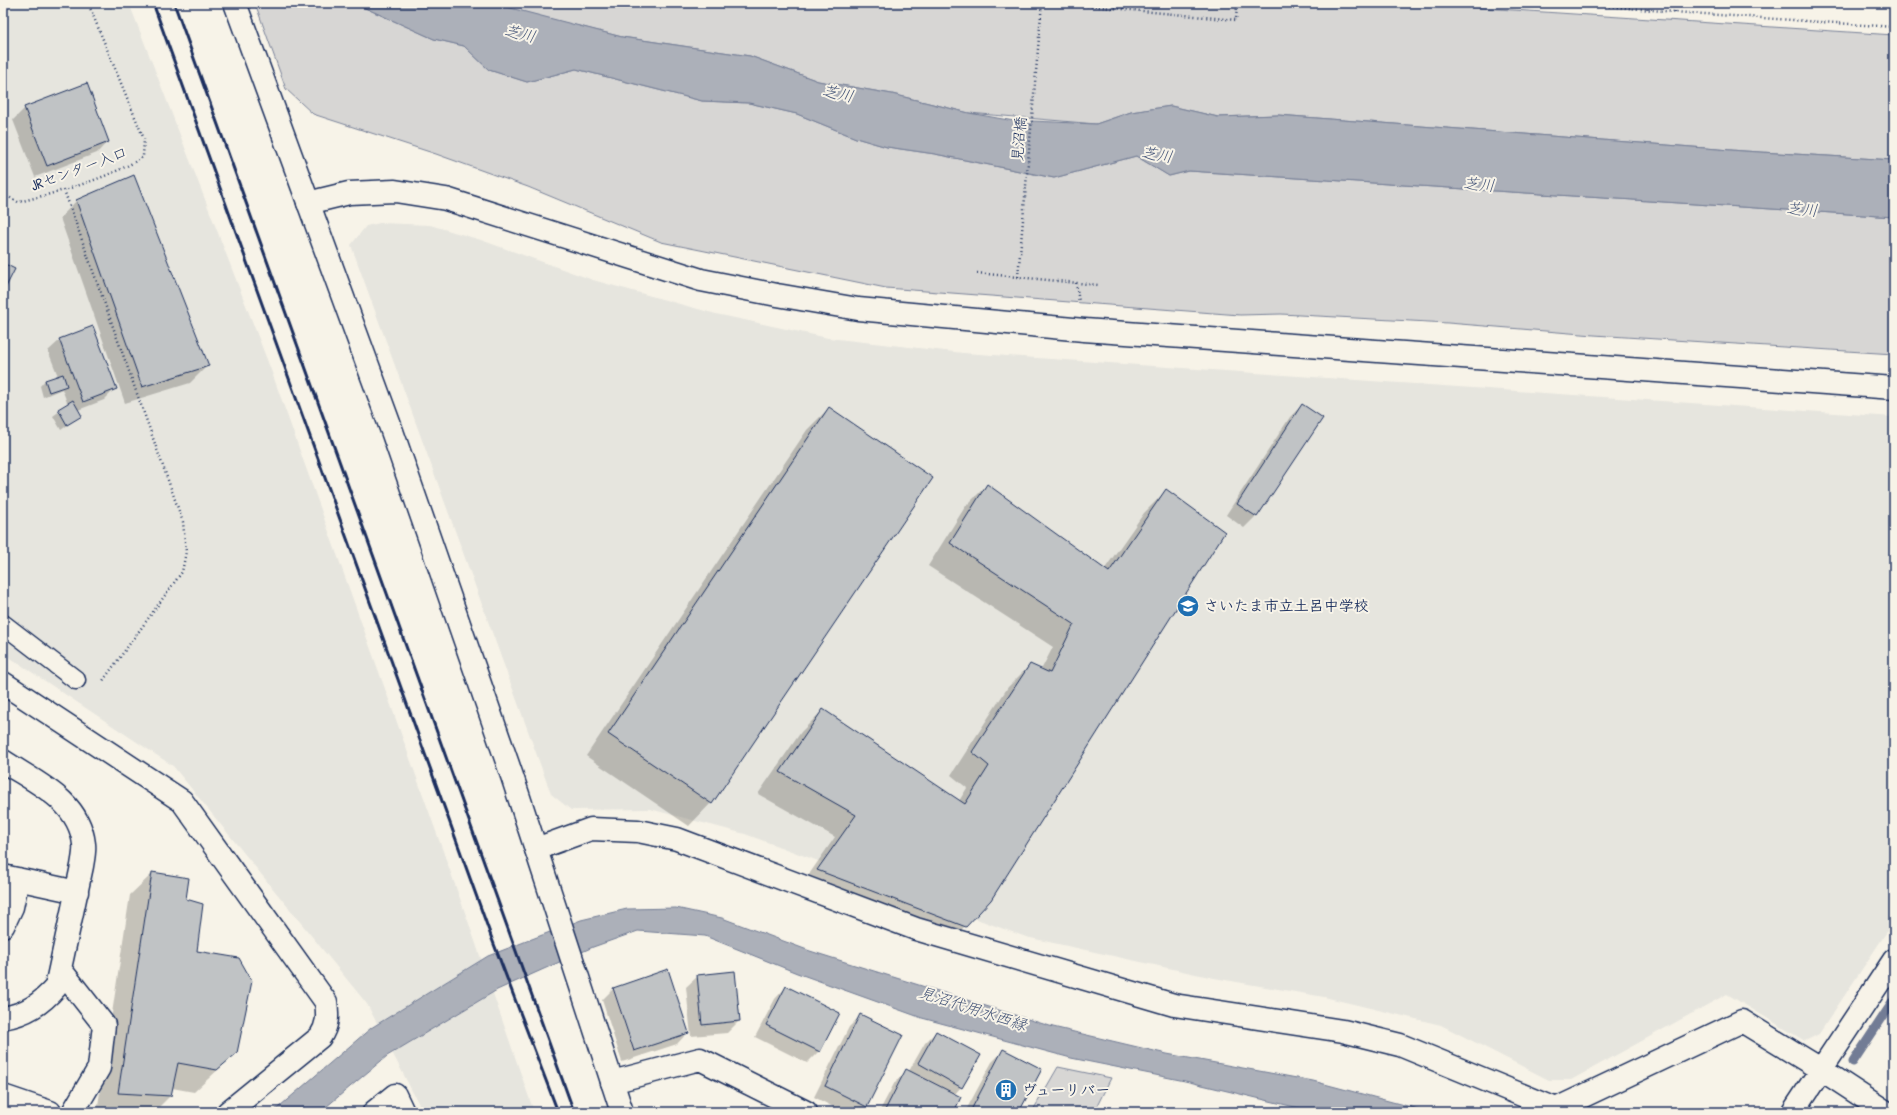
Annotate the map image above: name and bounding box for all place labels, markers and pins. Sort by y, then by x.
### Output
school or university icon: さいたま市立土呂中学校 [1175,593,1201,619]
place label: さいたま市立土呂中学校 [1204,595,1369,616]
building icon: ヴューリバー [993,1077,1019,1103]
place label: ヴューリバー [1022,1079,1110,1100]

